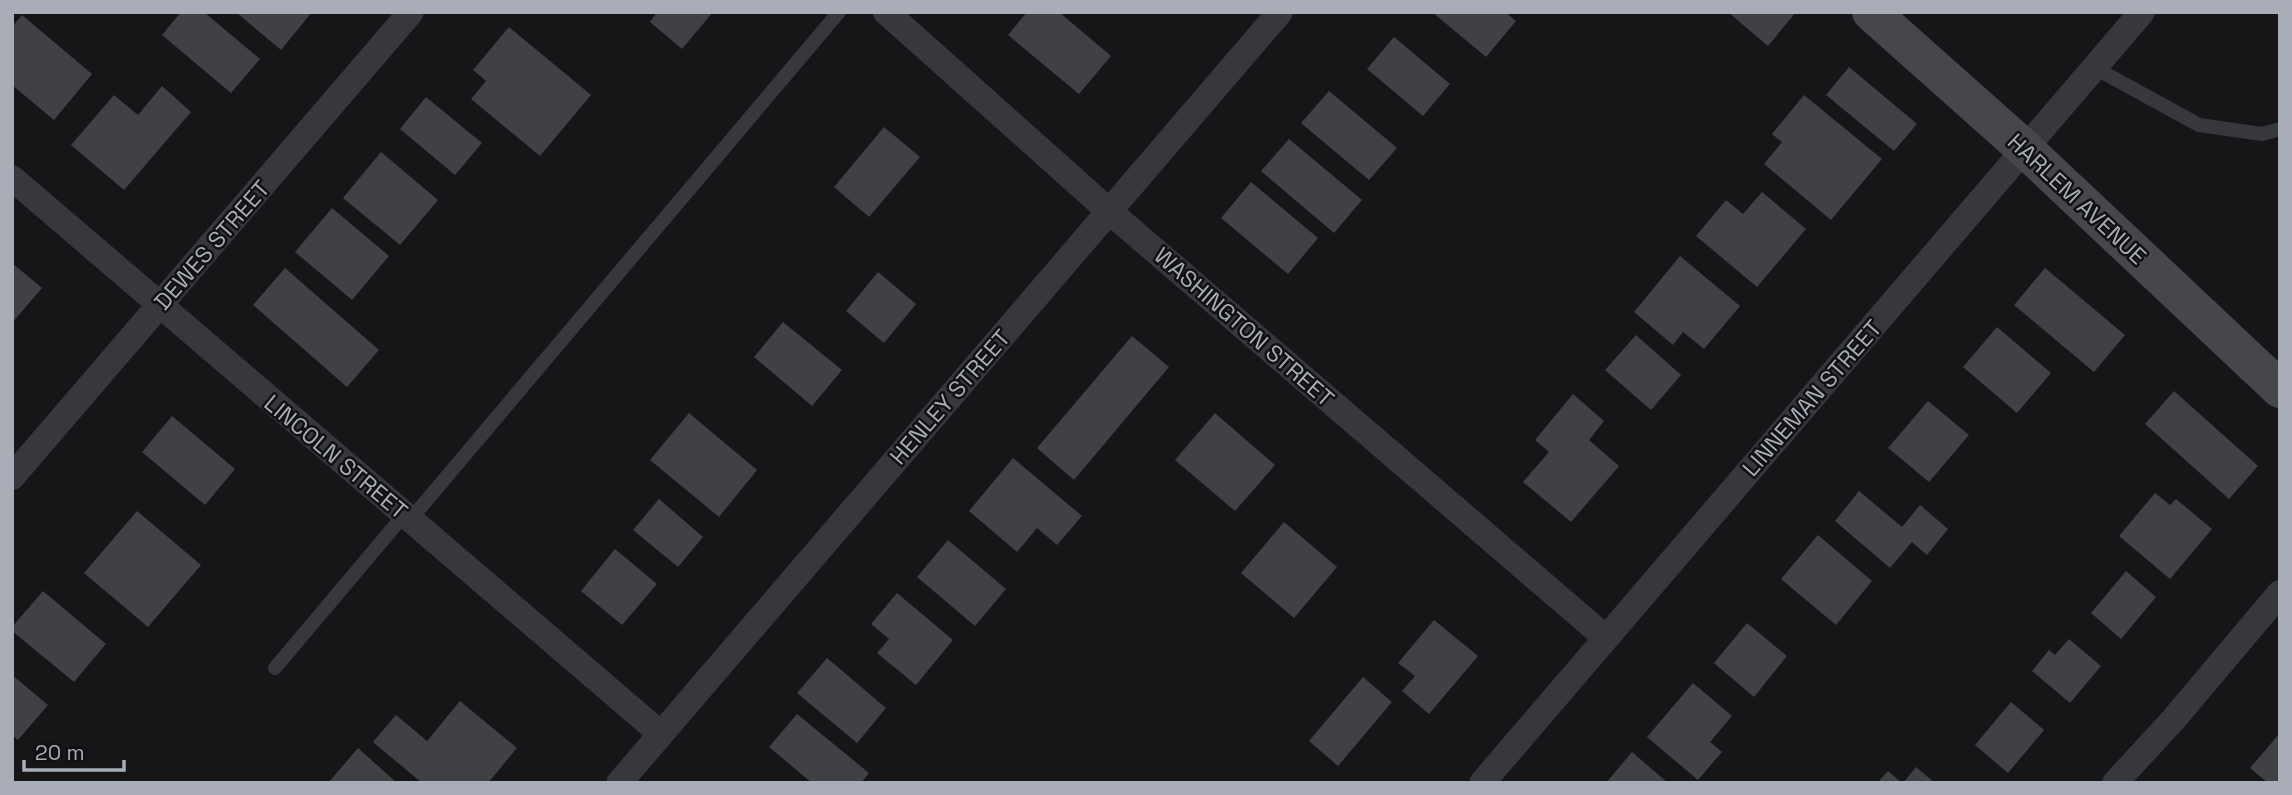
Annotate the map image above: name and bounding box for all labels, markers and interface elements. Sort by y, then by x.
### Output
street label: HARLEM AVENUE [2001,127,2153,271]
street label: DEWES STREET [147,174,277,316]
street label: WASHINGTON STREET [1148,241,1340,413]
street label: LINNEMAN STREET [1736,313,1888,483]
street label: HENLEY STREET [883,323,1017,471]
street label: LINCOLN STREET [258,388,414,526]
scale bar [24,728,124,772]
text: 20 m [35,739,85,766]

